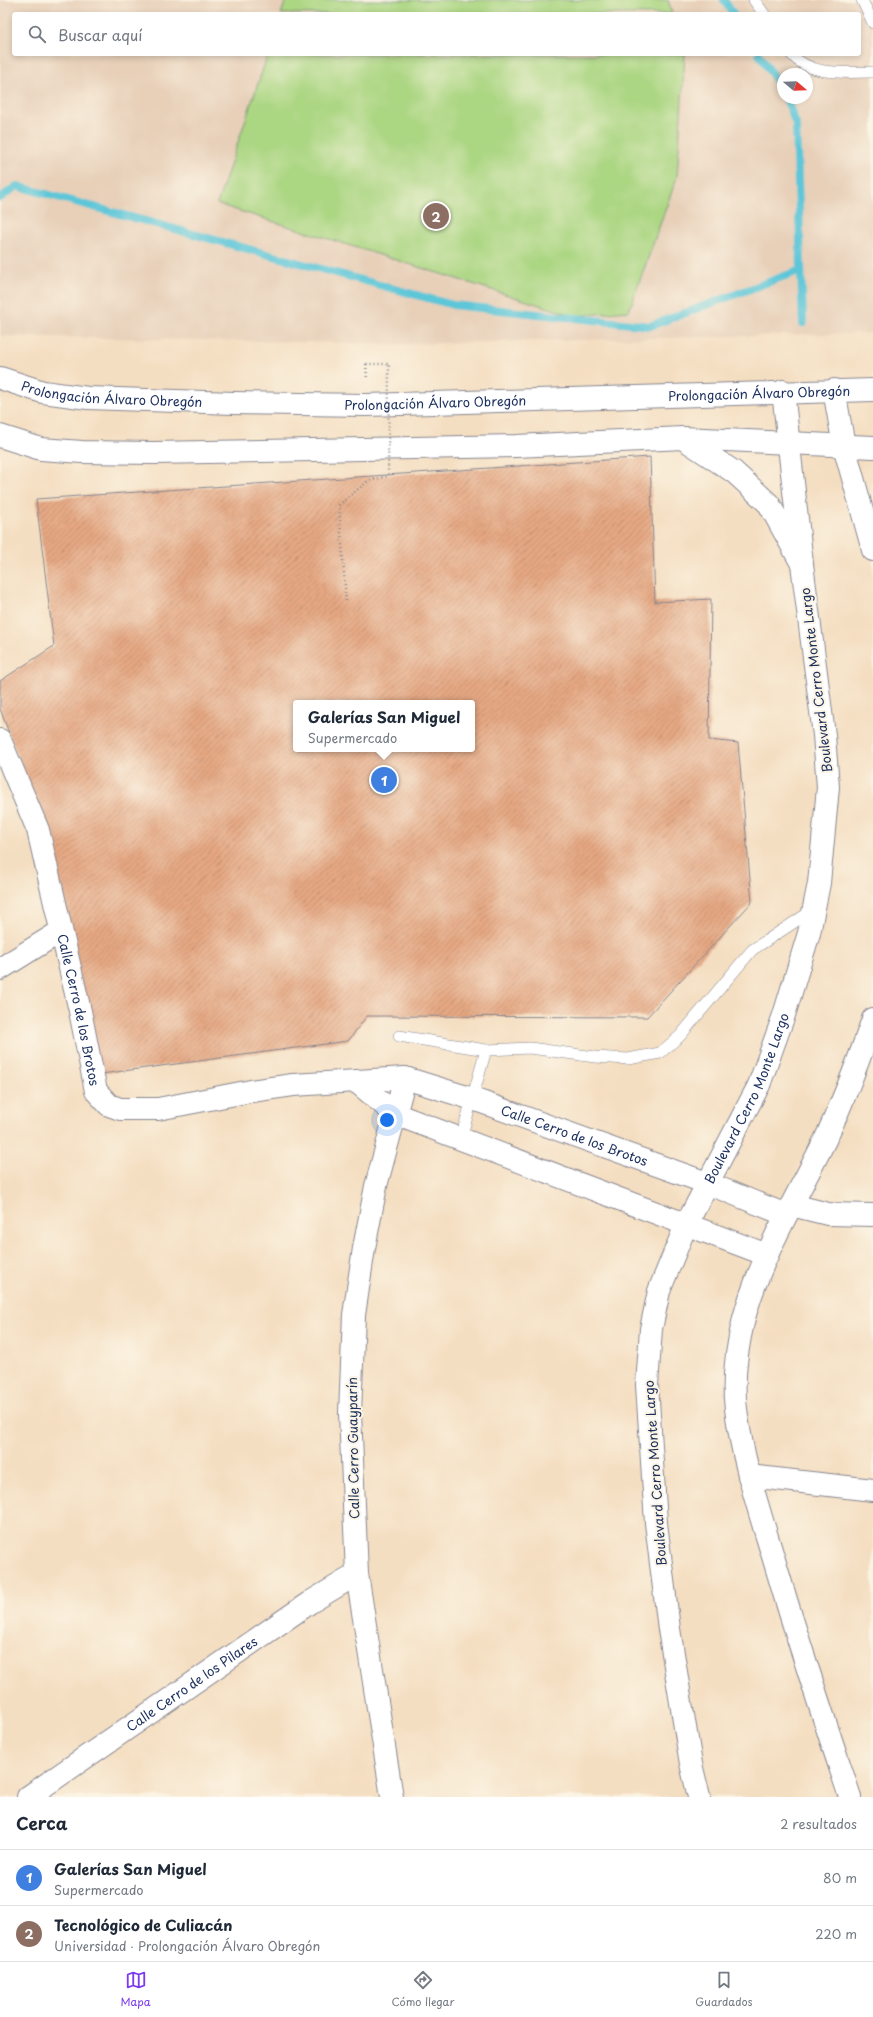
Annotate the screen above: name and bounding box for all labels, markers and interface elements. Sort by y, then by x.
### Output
search box [12,12,861,56]
icon: search [26,23,48,45]
text: Buscar aquí [58,23,142,46]
north arrow [777,68,813,104]
pin: 2 [423,201,449,231]
street label: Prolongación Álvaro Obregón [19,376,203,411]
street label: Prolongación Álvaro Obregón [668,381,850,405]
street label: Prolongación Álvaro Obregón [344,390,527,414]
street label: Boulevard Cerro Monte Largo [795,587,836,773]
popup [293,700,475,752]
text: Galerías San Miguel [308,705,460,728]
text: Supermercado [308,728,397,747]
pin: 1 [371,765,397,795]
street label: Calle Cerro de los Brotos [53,932,105,1087]
street label: Boulevard Cerro Monte Largo [699,1010,793,1187]
street label: Calle Cerro de los Brotos [498,1100,650,1170]
your location [377,1110,397,1130]
street label: Calle Cerro Guayparín [342,1377,363,1519]
street label: Boulevard Cerro Monte Largo [639,1380,670,1566]
street label: Calle Cerro de los Pilares [122,1631,261,1736]
text: Cerca [16,1810,67,1836]
text: 2 resultados [780,1814,857,1833]
text: Galerías San Miguel [54,1857,207,1880]
text: 1 [26,1868,32,1887]
text: 80 m [823,1868,857,1887]
text: Supermercado [54,1880,144,1899]
text: Tecnológico de Culiacán [54,1913,233,1936]
text: 2 [24,1924,34,1943]
text: 220 m [815,1924,857,1943]
text: Universidad · Prolongación Álvaro Obregón [54,1936,320,1955]
tab: Mapa [120,1969,151,2010]
tab: Cómo llegar [392,1969,454,2010]
tab: Guardados [695,1969,753,2010]

